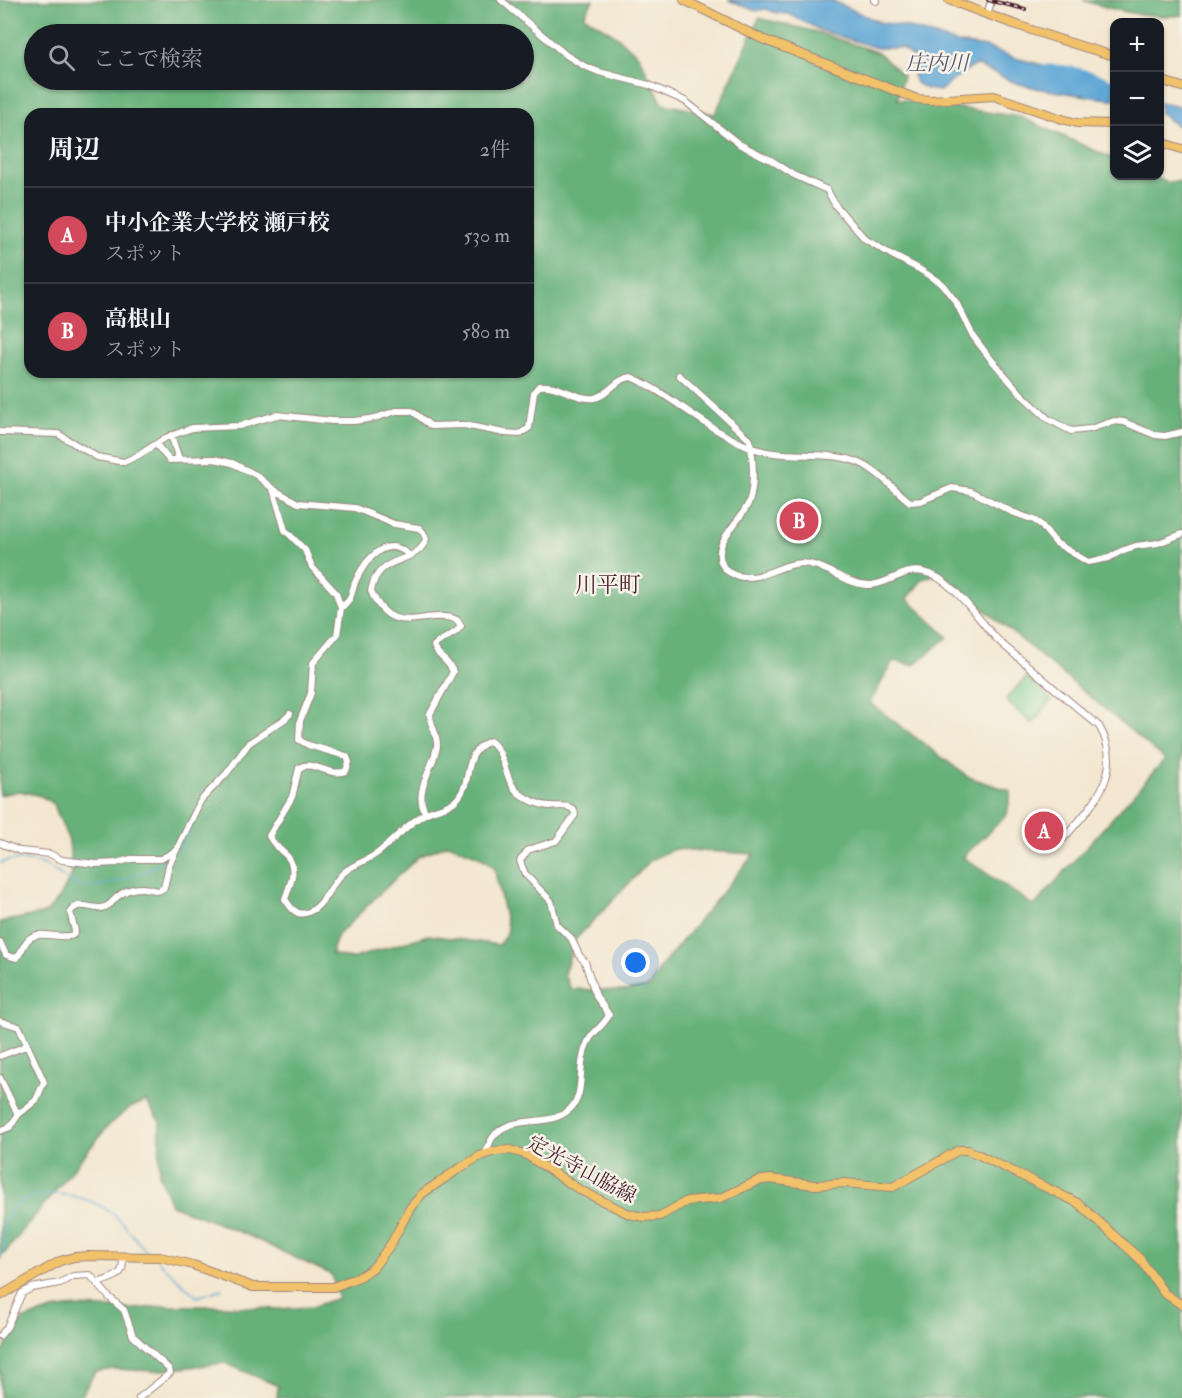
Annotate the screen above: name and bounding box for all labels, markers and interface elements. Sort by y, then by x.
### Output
map controls [1110,18,1164,180]
button: + [1110,18,1164,72]
search box [24,24,534,90]
icon: search [45,41,78,74]
text: ここで検索 [93,45,203,73]
water label: 庄内川 [906,50,970,77]
button: − [1110,72,1164,126]
button: layers [1110,126,1164,180]
text: 周辺 [48,134,100,166]
text: 2件 [480,137,510,162]
text: 中小企業大学校 瀬戸校 [105,209,330,237]
text: A [61,223,74,248]
text: 530 m [464,223,510,248]
text: スポット [105,241,185,266]
text: 高根山 [105,305,171,333]
text: B [61,319,74,344]
text: 580 m [462,319,510,344]
text: スポット [105,337,185,362]
pin: B [780,498,818,544]
district label: 川平町 [575,571,641,599]
pin: A [1024,808,1064,854]
your location [621,948,650,977]
street label: 定光寺山脇線 [523,1130,641,1209]

